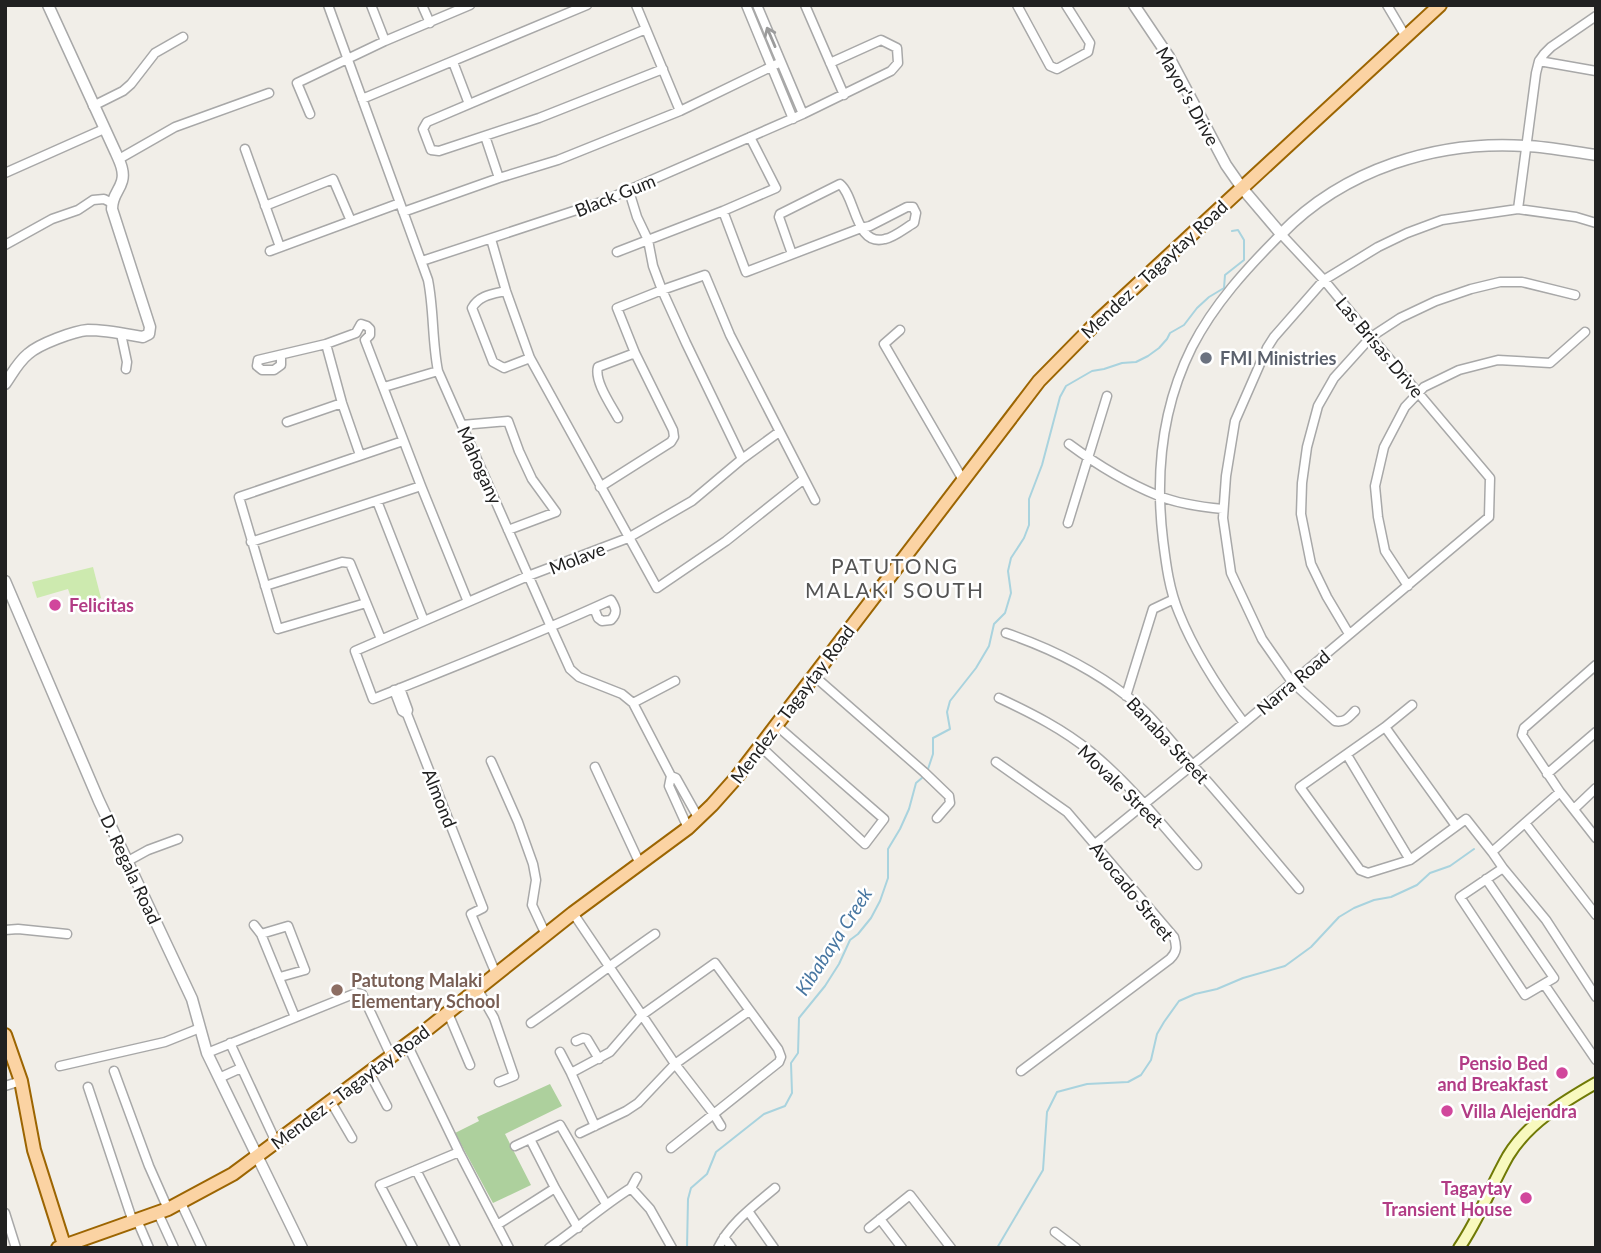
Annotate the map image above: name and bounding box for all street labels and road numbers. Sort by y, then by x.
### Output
street label: Mayor's Drive [1152,43,1224,149]
street label: Black Gum [572,169,658,221]
street label: Mendez - Tagaytay Road [1076,195,1232,343]
street label: Las Brisas Drive [1331,292,1429,402]
street label: Mahogany [453,423,507,508]
street label: Molave [546,537,608,579]
street label: Mendez - Tagaytay Road [725,621,859,787]
street label: Narra Road [1252,645,1334,719]
street label: Banaba Street [1122,692,1214,788]
street label: Movale Street [1074,740,1169,833]
street label: Almond [418,765,462,831]
street label: D. Regala Road [96,811,166,927]
street label: Avocado Street [1086,837,1179,945]
street label: Mendez - Tagaytay Road [267,1020,433,1154]

